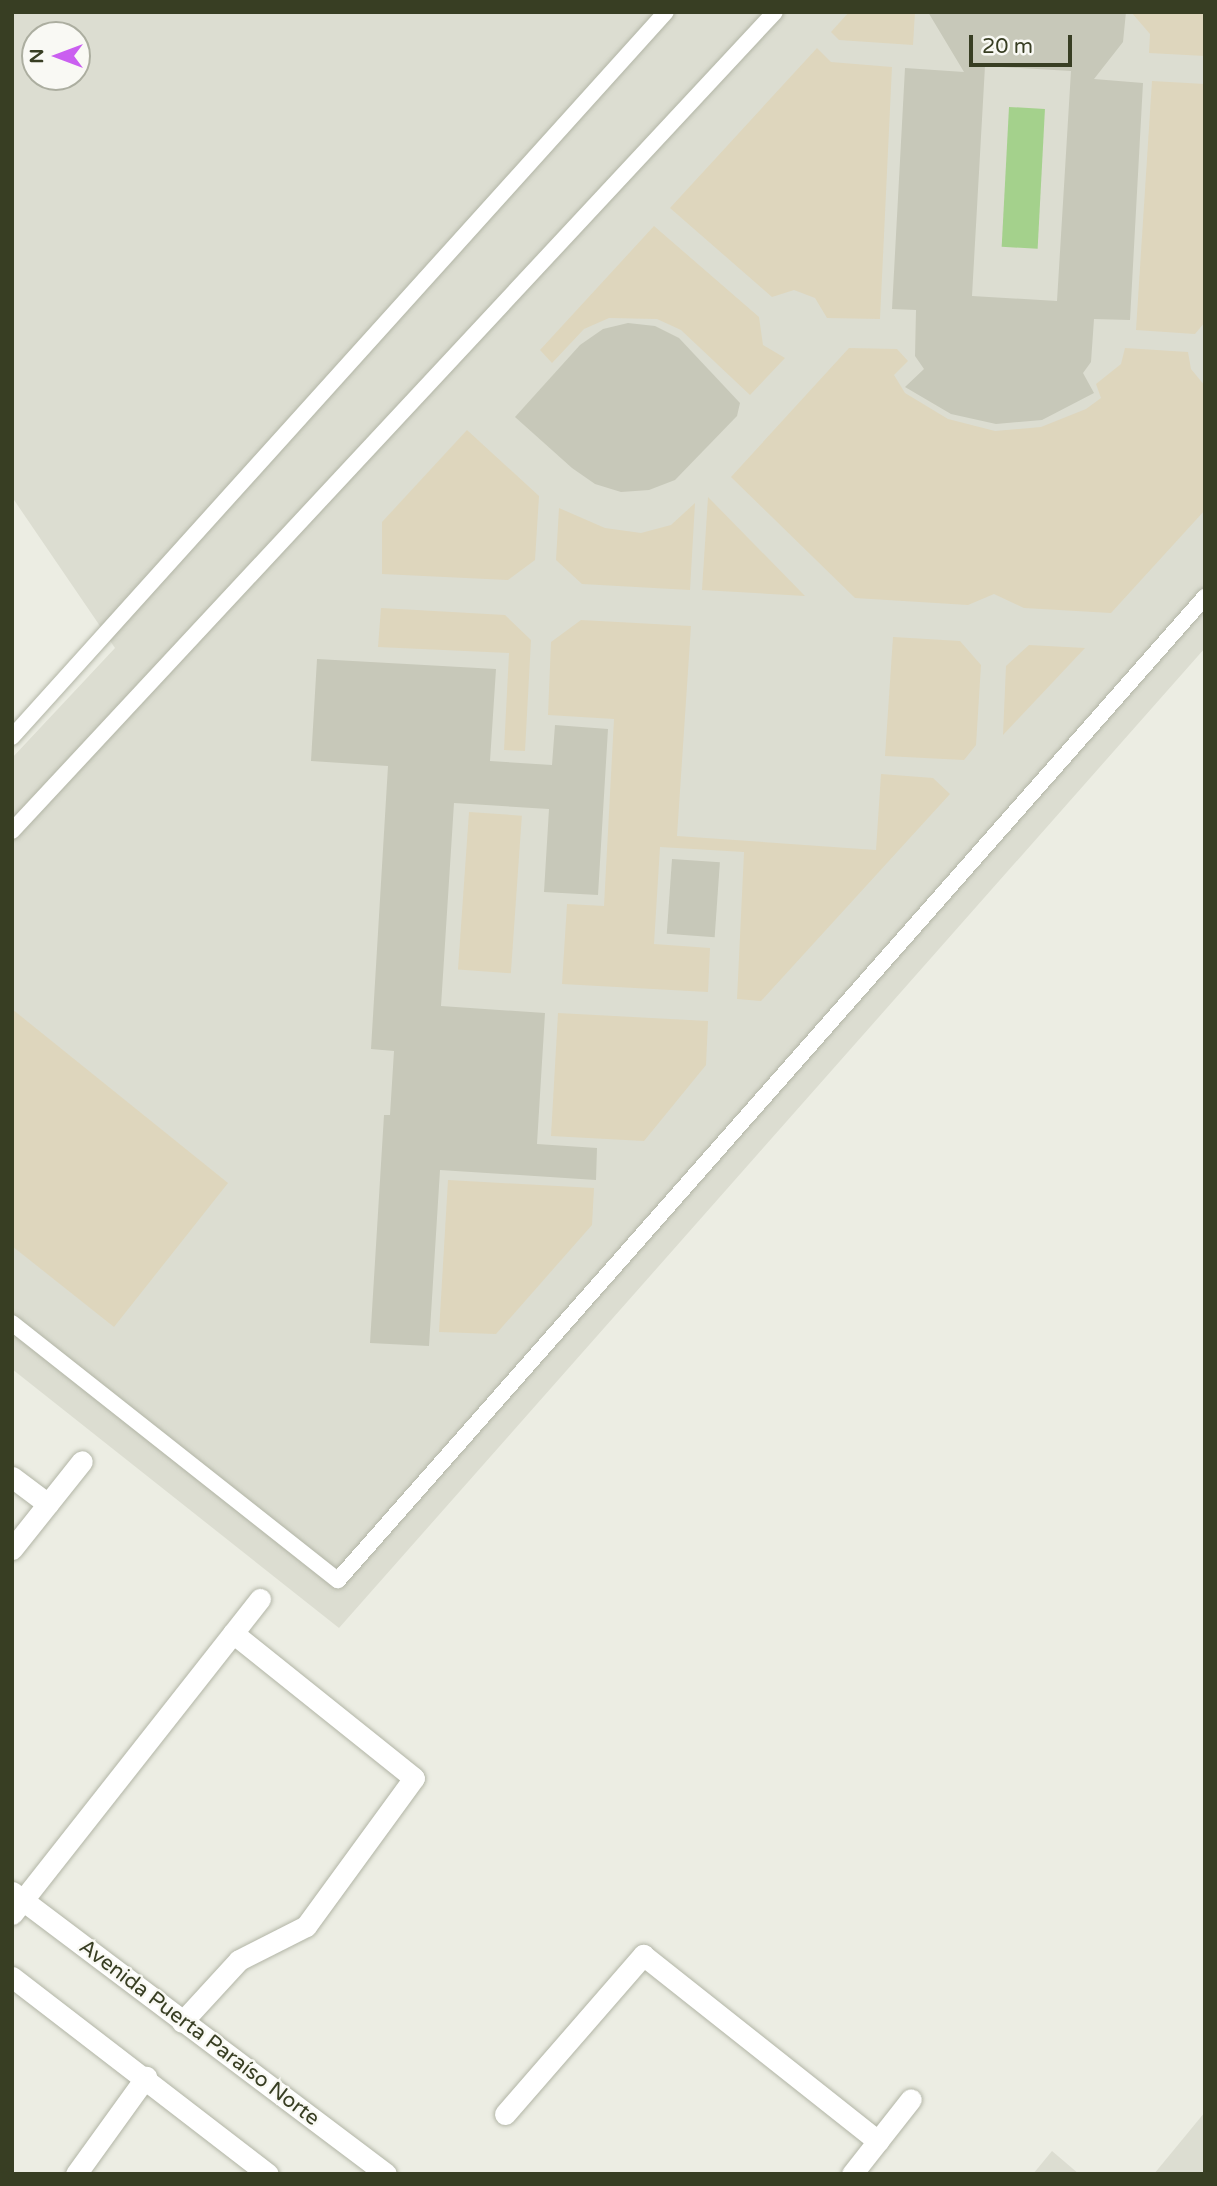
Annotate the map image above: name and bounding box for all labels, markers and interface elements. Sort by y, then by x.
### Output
north arrow [21,21,91,91]
scale bar [972,21,1075,65]
text: 20 m [982,34,1033,59]
text: N [26,48,48,64]
street label: Avenida Puerta Paraíso Norte [74,1934,324,2132]

